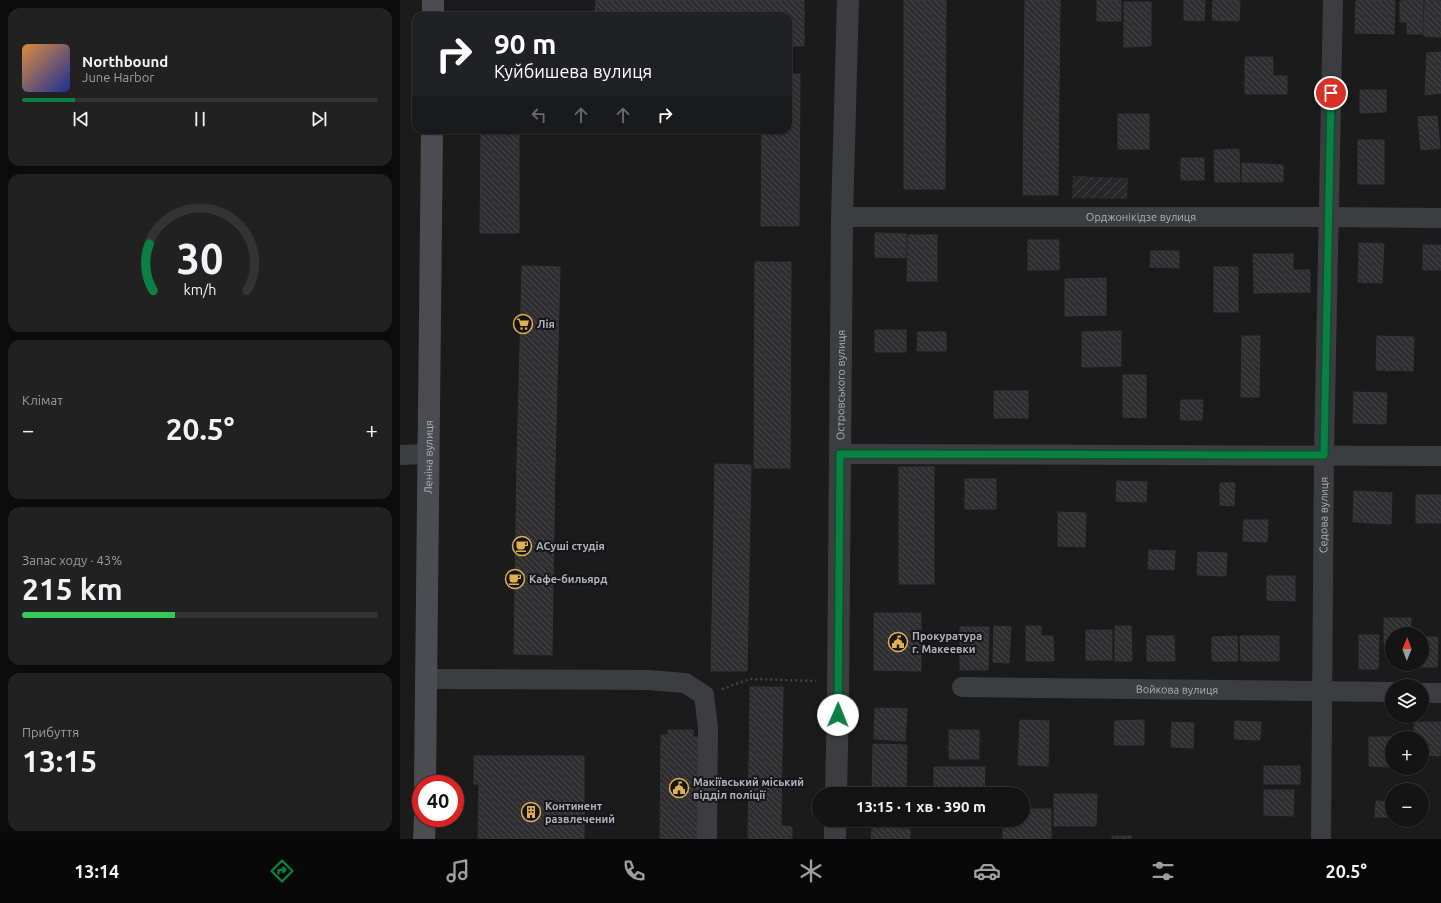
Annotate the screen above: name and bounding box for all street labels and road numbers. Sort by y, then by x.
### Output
street label: Орджонікідзе вулиця [1086,211,1196,223]
street label: Островського вулиця [834,330,847,440]
street label: Леніна вулиця [422,420,435,494]
street label: Седова вулиця [1317,477,1330,553]
street label: Войкова вулиця [1136,683,1218,696]

